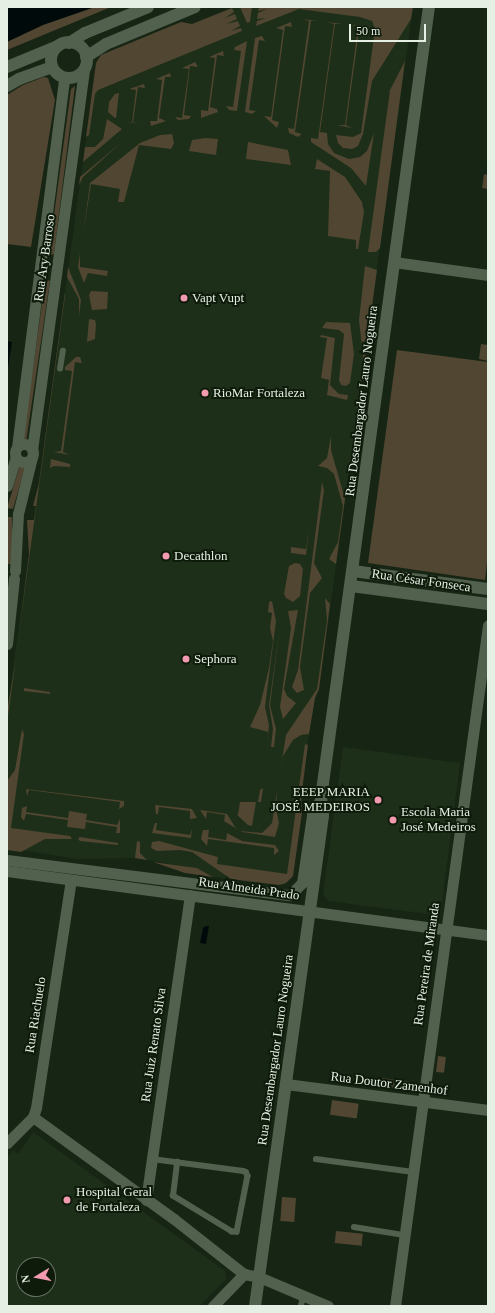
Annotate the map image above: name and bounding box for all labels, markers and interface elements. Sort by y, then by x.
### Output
scale bar [351,16,428,42]
text: 50 m [356,24,380,38]
street label: Rua Ary Barroso [31,213,59,303]
place label: Vapt Vupt [192,290,244,306]
marker: Vapt Vupt [179,293,189,303]
street label: Rua Desembargador Lauro Nogueira [343,305,381,497]
place label: RioMar Fortaleza [213,385,305,401]
marker: RioMar Fortaleza [200,388,210,398]
place label: Decathlon [174,548,227,564]
marker: Decathlon [161,551,171,561]
street label: Rua César Fonseca [371,566,471,596]
place label: Sephora [194,651,237,667]
marker: Sephora [181,654,191,664]
place label: EEEP MARIA JOSÉ MEDEIROS [271,785,370,816]
marker: EEEP MARIA JOSÉ MEDEIROS [373,795,383,805]
place label: Escola Maria José Medeiros [401,805,476,836]
marker: Escola Maria José Medeiros [388,815,398,825]
street label: Rua Almeida Prado [197,874,301,904]
street label: Rua Pereira de Miranda [411,902,443,1026]
street label: Rua Desembargador Lauro Nogueira [255,954,297,1146]
street label: Rua Riachuelo [22,976,50,1054]
street label: Rua Juiz Renato Silva [138,987,170,1103]
street label: Rua Doutor Zamenhof [330,1069,448,1099]
place label: Hospital Geral de Fortaleza [76,1185,152,1216]
marker: Hospital Geral de Fortaleza [61,1194,73,1206]
north arrow [16,1257,56,1297]
text: N [19,1274,32,1284]

